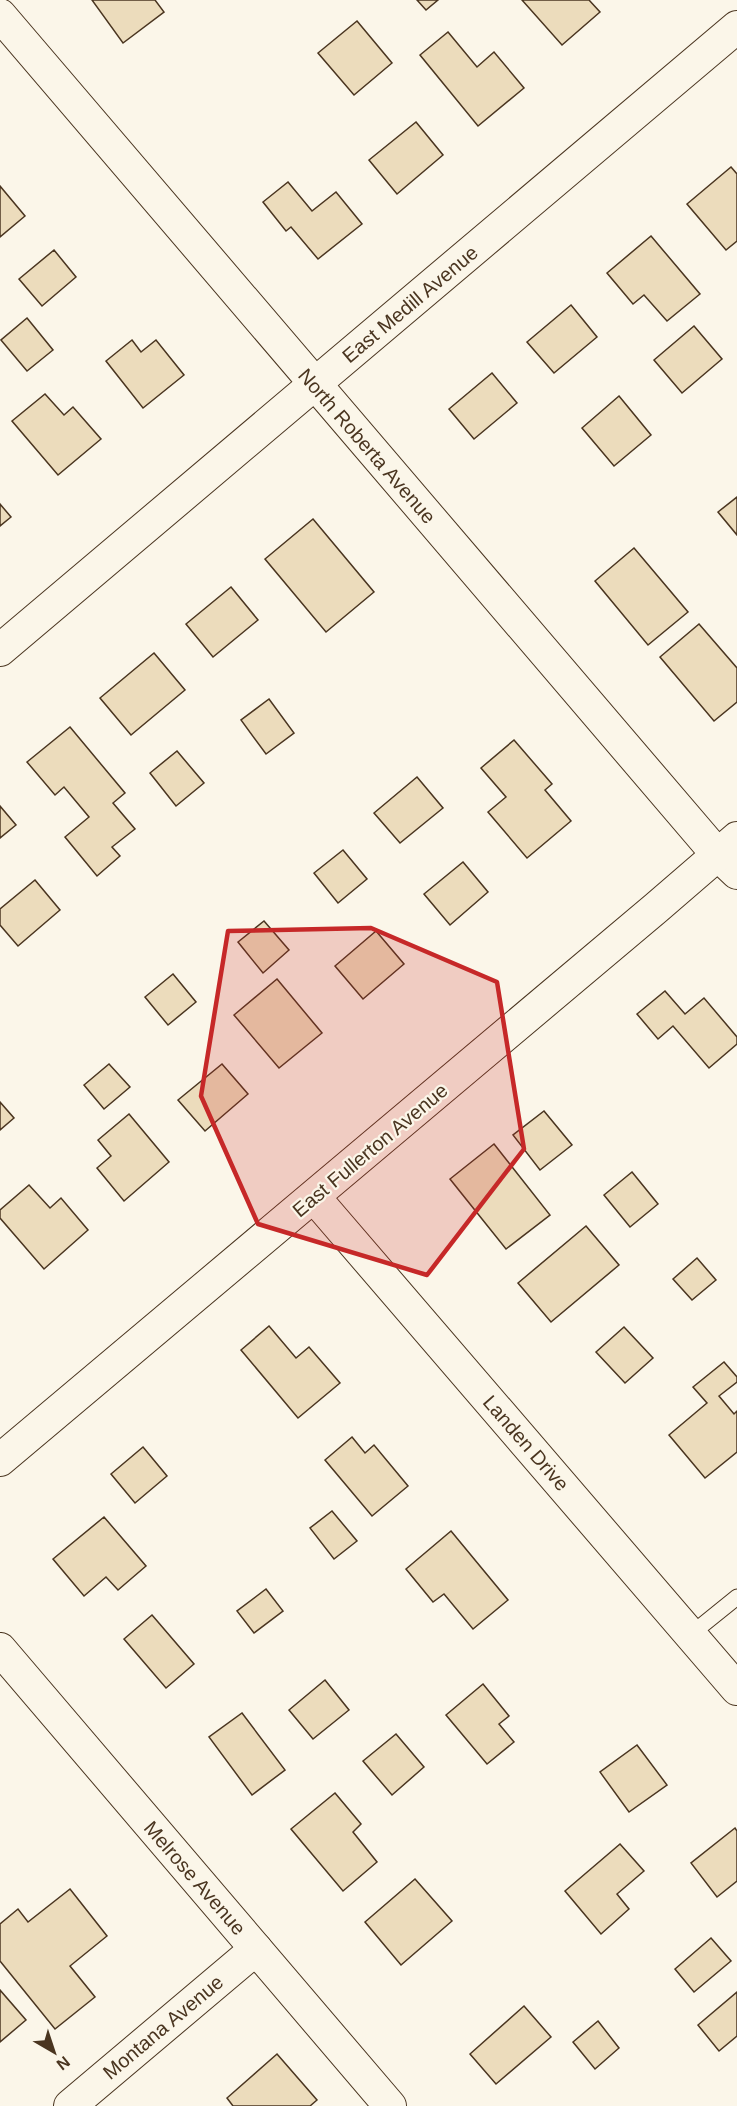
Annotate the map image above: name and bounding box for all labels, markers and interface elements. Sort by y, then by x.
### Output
street label: East Medill Avenue [338,241,482,367]
street label: North Roberta Avenue [294,364,440,528]
street label: East Fullerton Avenue [288,1079,452,1221]
street label: Landen Drive [479,1391,573,1495]
street label: Melrose Avenue [140,1817,250,1939]
street label: Montana Avenue [99,1970,227,2084]
north arrow [24,2022,84,2082]
text: N [53,2053,73,2074]

